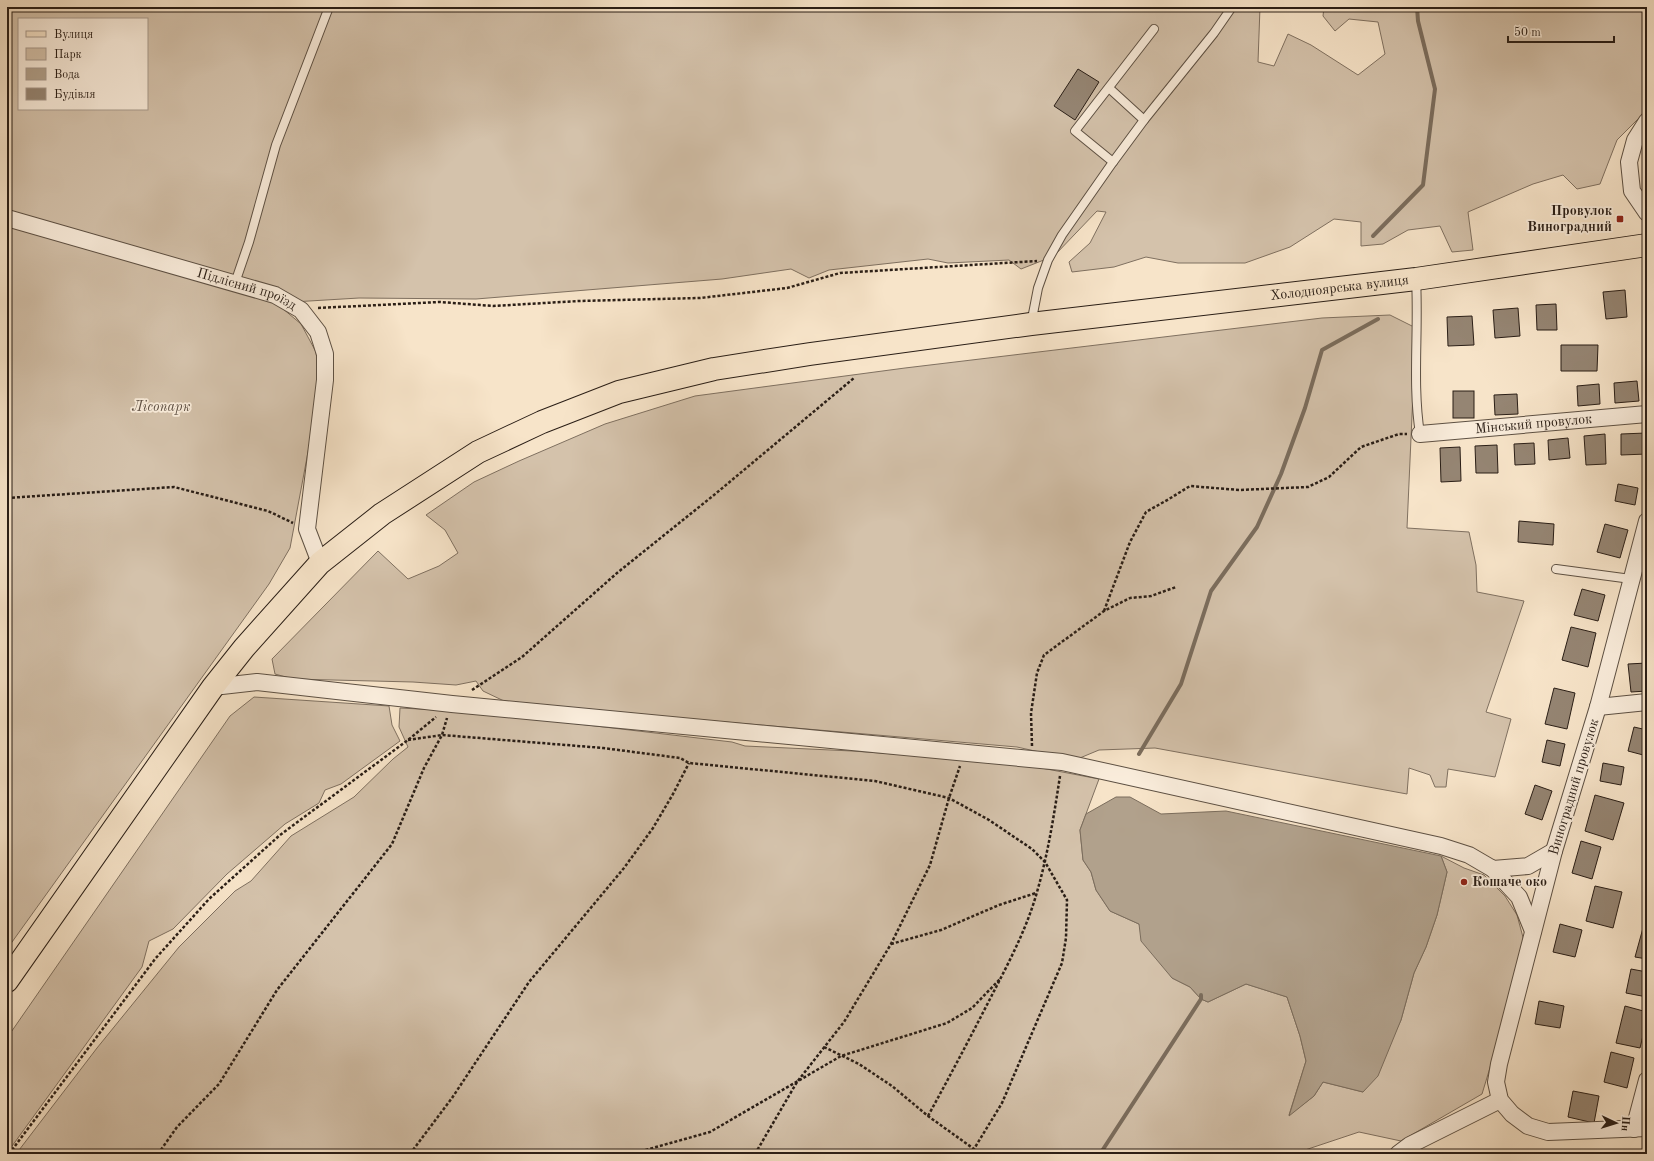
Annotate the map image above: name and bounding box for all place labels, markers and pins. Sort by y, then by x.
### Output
place label: Провулок Виноградний [1527,204,1613,234]
marker: Провулок Виноградний [1615,214,1625,224]
place label: Кошаче око [1472,875,1547,889]
marker: Кошаче око [1459,877,1469,887]

